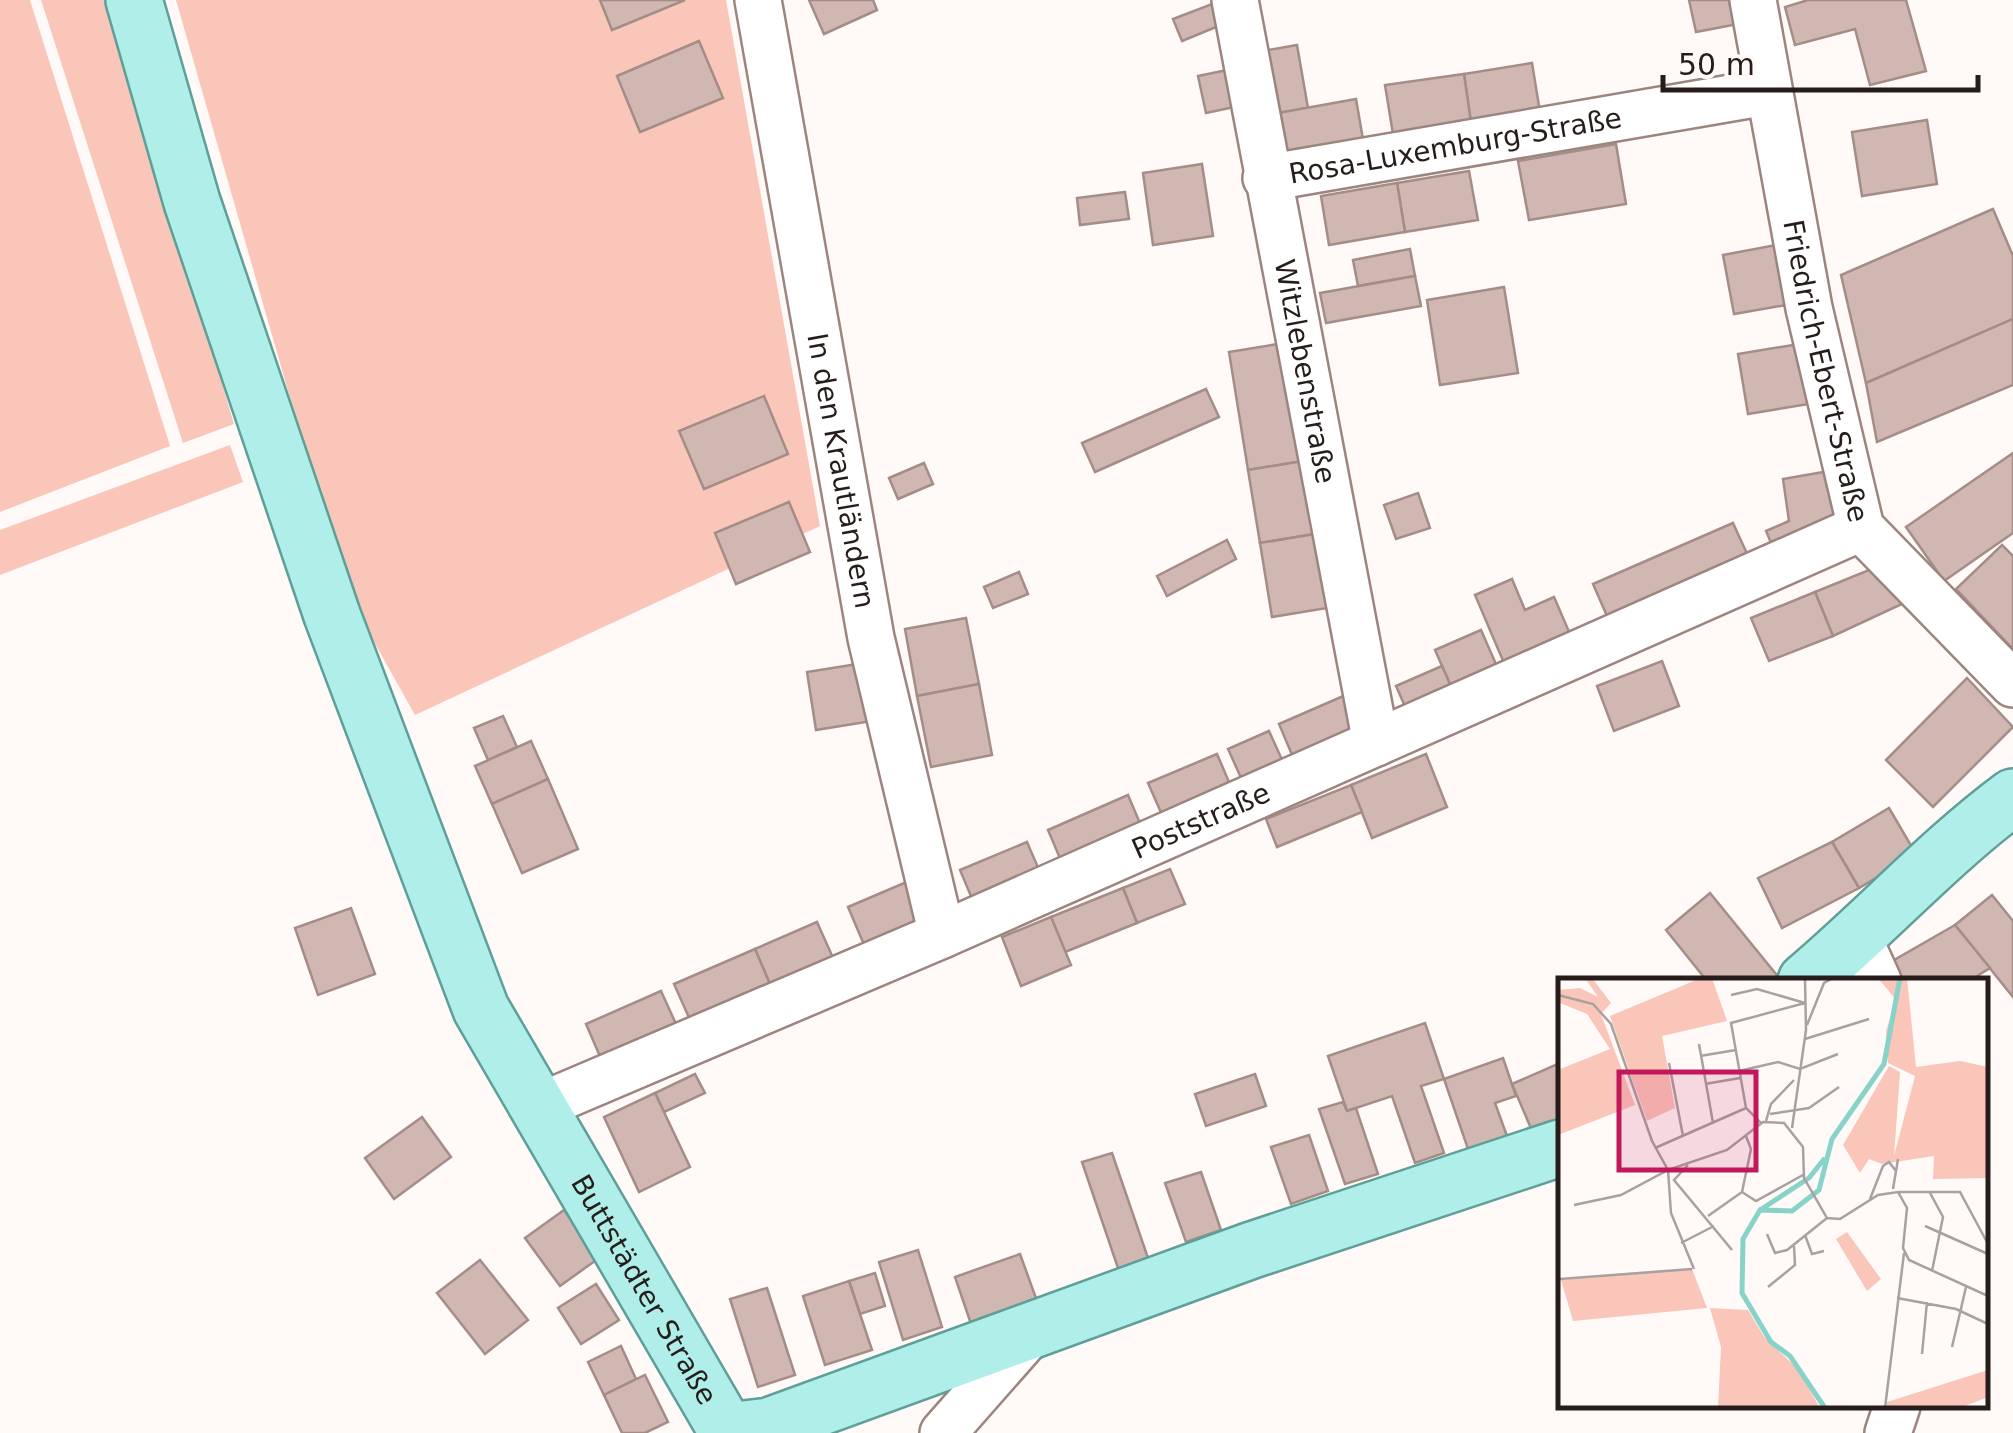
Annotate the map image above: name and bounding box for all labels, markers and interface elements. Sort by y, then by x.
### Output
scale bar [1663,30,1978,92]
text: 50 m [1678,47,1755,82]
street label: Rosa-Luxemburg-Straße [1286,101,1624,191]
street label: Friedrich-Ebert-Straße [1776,217,1875,525]
street label: Witzlebenstraße [1268,257,1342,486]
street label: In den Krautländern [800,331,881,611]
street label: Poststraße [1127,776,1275,866]
inset map [1558,978,1988,1408]
street label: Buttstädter Straße [564,1169,724,1410]

